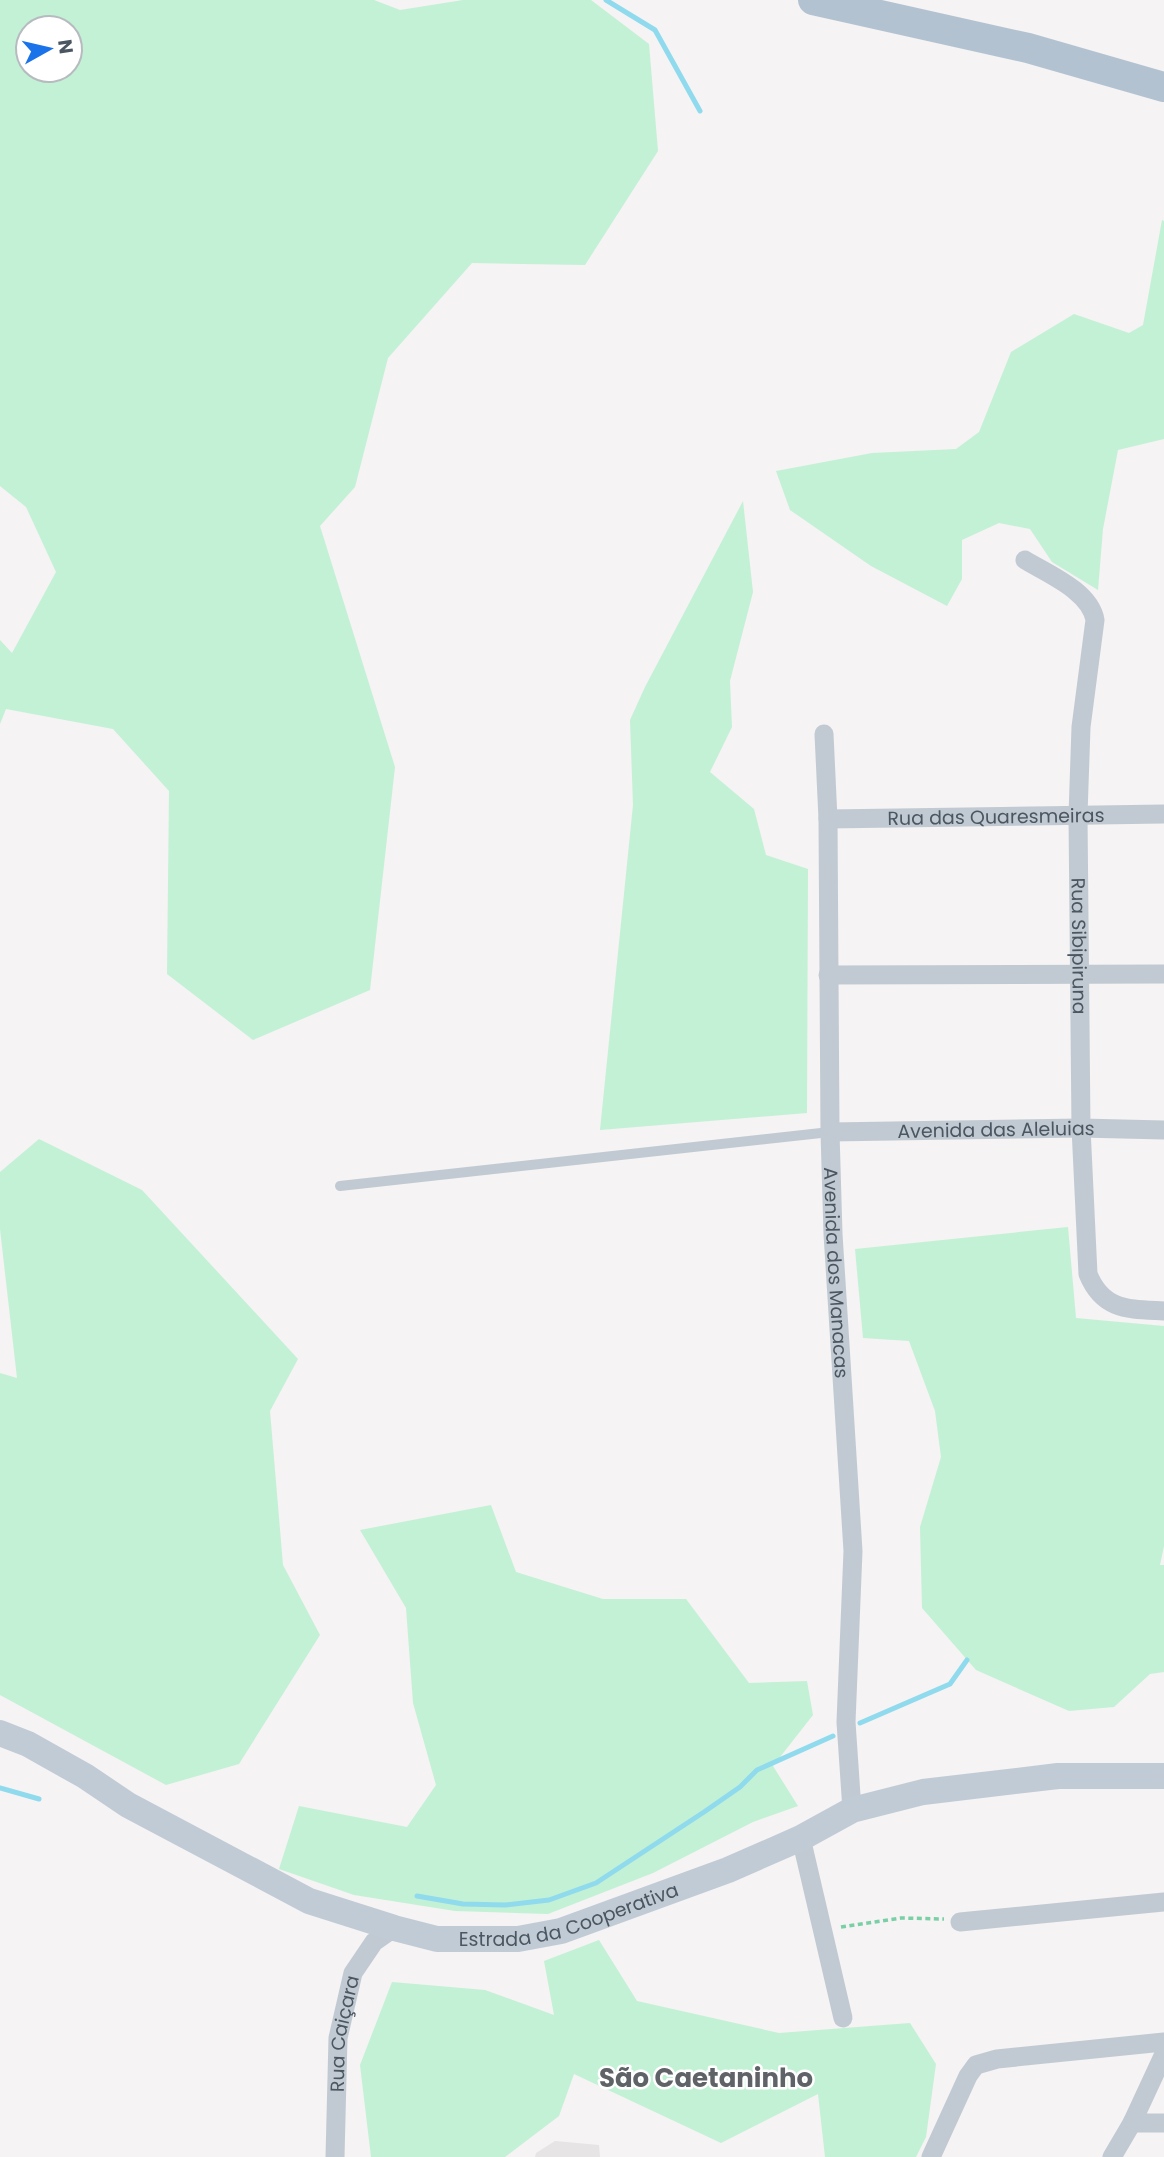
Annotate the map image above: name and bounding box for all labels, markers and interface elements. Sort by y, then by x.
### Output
north arrow [14,14,84,84]
text: N [51,38,80,56]
street label: Rua das Quaresmeiras [887,802,1105,832]
street label: Rua Sibipiruna [1065,877,1093,1015]
street label: Avenida das Aleluias [897,1115,1095,1145]
street label: Avenida dos Manacas [817,1167,855,1379]
street label: Estrada da Cooperativa [459,1876,682,1953]
street label: Rua Caiçara [324,1973,366,2092]
district label: São Caetaninho [599,2060,813,2096]

